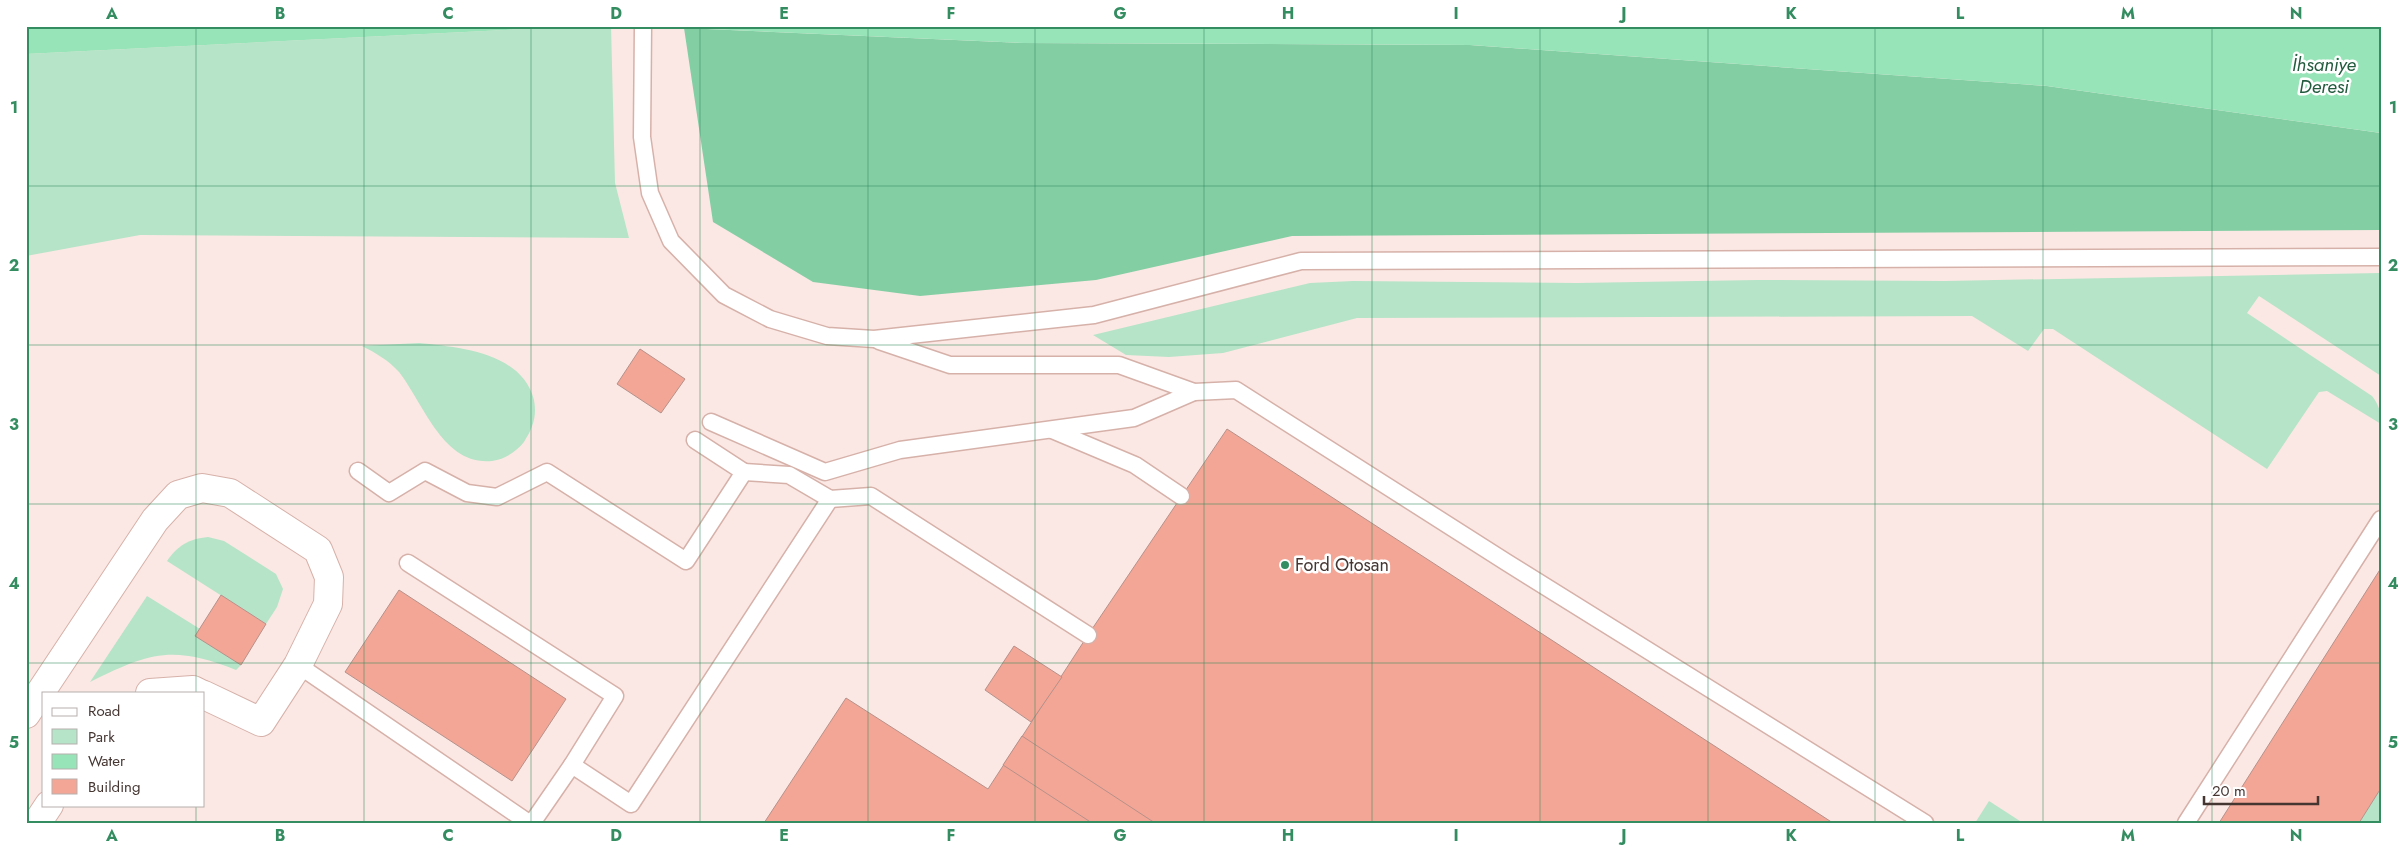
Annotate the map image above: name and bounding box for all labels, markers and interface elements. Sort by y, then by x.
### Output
text: A [105,2,118,25]
text: B [275,2,285,25]
text: C [442,2,454,25]
text: D [610,2,622,25]
text: E [779,2,789,25]
text: F [947,2,955,25]
text: G [1113,2,1127,25]
text: H [1282,2,1294,25]
text: I [1453,2,1459,25]
text: J [1618,2,1627,25]
text: K [1785,2,1797,25]
text: L [1956,2,1965,25]
text: M [2121,2,2135,25]
text: N [2290,2,2302,25]
water label: İhsaniye Deresi [2292,51,2356,100]
text: 1 [10,96,18,119]
text: 1 [2389,96,2397,119]
text: 2 [9,254,19,277]
text: 2 [2388,254,2398,277]
text: 3 [9,413,19,436]
text: 3 [2388,413,2398,436]
place label: Ford Otosan [1295,552,1389,578]
marker: Ford Otosan [1279,559,1291,571]
text: 4 [8,572,20,595]
text: 4 [2387,572,2399,595]
legend [42,692,205,806]
text: Road [88,700,120,722]
text: Park [88,726,115,748]
text: 5 [9,731,19,754]
text: 5 [2388,731,2398,754]
text: Water [88,750,126,772]
scale bar [2204,774,2318,806]
text: Building [88,776,140,798]
text: 20 m [2212,780,2246,802]
text: A [105,824,118,847]
text: B [275,824,285,847]
text: C [442,824,454,847]
text: D [610,824,622,847]
text: E [779,824,789,847]
text: F [947,824,955,847]
text: G [1113,824,1127,847]
text: H [1282,824,1294,847]
text: I [1453,824,1459,847]
text: J [1618,824,1627,847]
text: K [1785,824,1797,847]
text: L [1956,824,1965,847]
text: M [2121,824,2135,847]
text: N [2290,824,2302,847]

